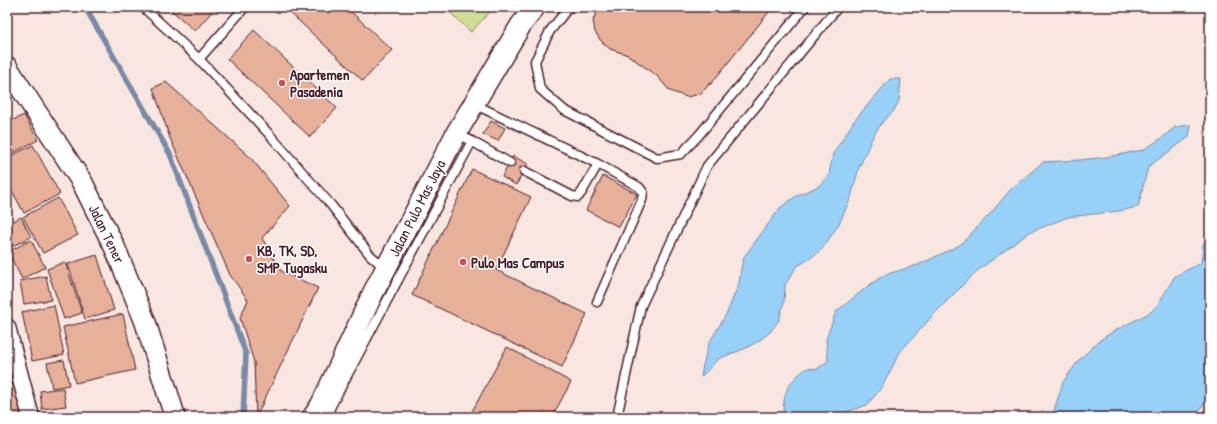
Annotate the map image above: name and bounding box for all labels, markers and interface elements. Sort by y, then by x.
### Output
place label: Apartemen Pasadenia [290,64,350,102]
marker: Apartemen Pasadenia [277,78,287,88]
street label: Jalan Pulo Mas Jaya [384,156,450,260]
street label: Jalan Tener [84,201,130,267]
place label: KB, TK, SD, SMP Tugasku [257,240,328,279]
place label: Pulo Mas Campus [471,252,564,274]
marker: KB, TK, SD, SMP Tugasku [244,254,254,264]
marker: Pulo Mas Campus [458,257,468,267]

